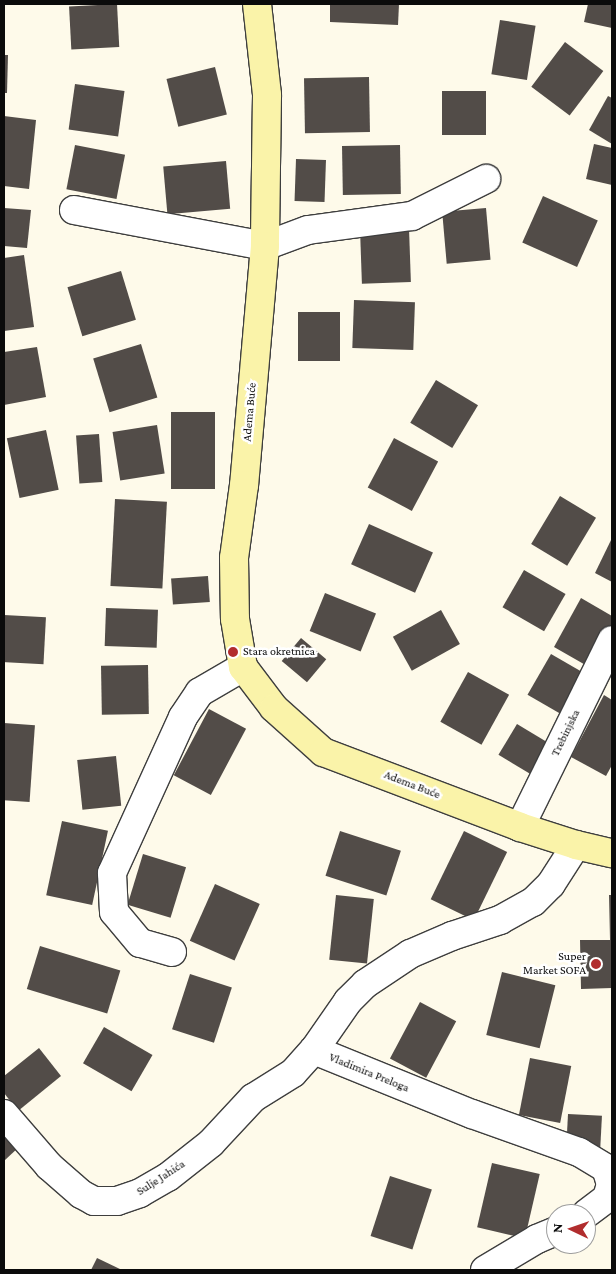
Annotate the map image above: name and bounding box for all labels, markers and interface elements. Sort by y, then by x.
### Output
street label: Adema Buće [240,382,260,442]
place label: Stara okretnica [243,645,315,659]
marker: Stara okretnica [227,646,239,658]
street label: Trebinjska [548,707,584,759]
street label: Adema Buće [382,768,442,802]
place label: Super Market SOFA [523,950,586,978]
marker: Super Market SOFA [590,958,602,970]
street label: Vladimira Preloga [327,1050,411,1096]
street label: Sulje Jahića [134,1157,188,1199]
north arrow [546,1204,596,1254]
text: N [549,1223,565,1233]

